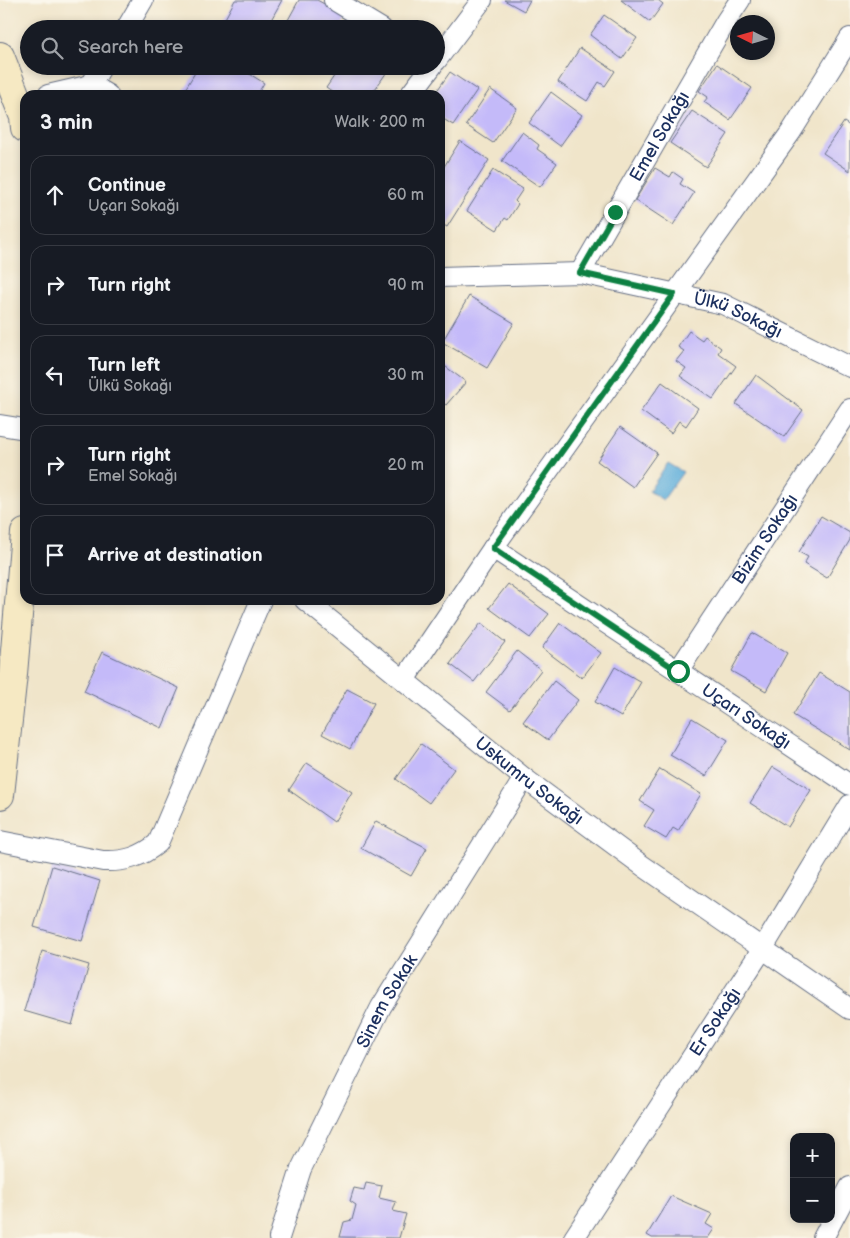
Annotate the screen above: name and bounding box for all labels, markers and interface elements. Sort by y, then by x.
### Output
north arrow [730,15,775,60]
search box [20,20,445,75]
icon: search [38,34,66,62]
text: Search here [78,36,183,59]
street label: Emel Sokağı [625,88,693,185]
text: 3 min [40,110,93,135]
text: Walk · 200 m [335,113,425,132]
text: Continue [88,174,166,197]
icon: ahead [41,181,69,209]
text: 60 m [387,186,424,205]
text: Uçarı Sokağı [88,197,179,216]
route end [604,201,627,224]
icon: right [41,271,69,299]
text: Turn right [88,274,171,297]
text: 90 m [388,276,424,295]
street label: Ülkü Sokağı [692,286,786,342]
text: Turn left [88,354,160,377]
icon: left [41,361,69,389]
text: 30 m [387,366,424,385]
text: Ülkü Sokağı [88,377,172,396]
text: Turn right [88,444,171,467]
icon: right [41,451,69,479]
text: 20 m [388,456,424,475]
text: Emel Sokağı [88,467,177,486]
street label: Bizim Sokağı [728,490,802,588]
icon: arrive [41,541,69,569]
text: Arrive at destination [88,544,263,567]
route start [667,660,690,683]
street label: Uçarı Sokağı [698,679,795,753]
street label: Uskumru Sokağı [471,732,588,829]
street label: Sinem Sokak [352,950,422,1051]
street label: Er Sokağı [685,984,745,1060]
map controls [790,1133,835,1223]
button: + [790,1133,835,1178]
button: − [790,1178,835,1223]

